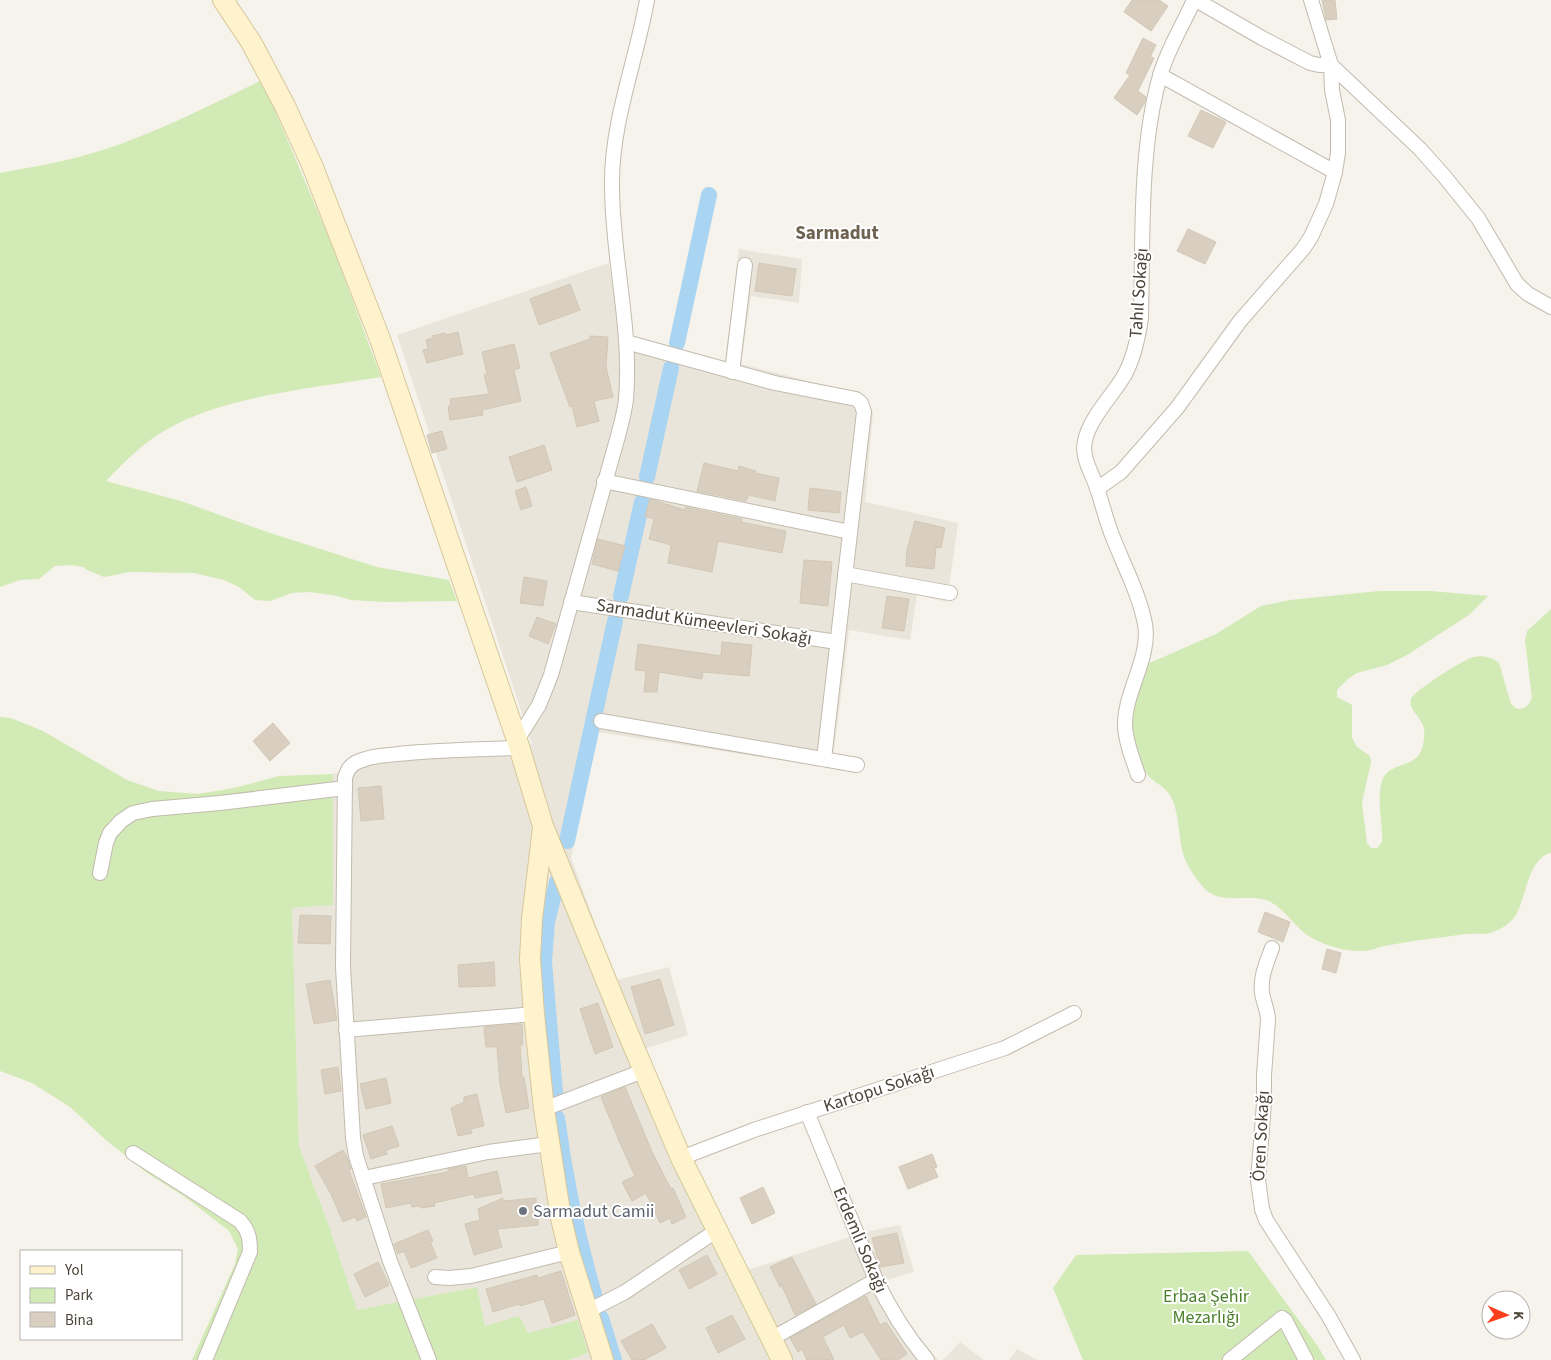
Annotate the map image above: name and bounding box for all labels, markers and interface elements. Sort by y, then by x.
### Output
district label: Sarmadut [795,220,879,247]
street label: Tahıl Sokağı [1123,247,1155,339]
street label: Sarmadut Kümeevleri Sokağı [594,593,814,651]
street label: Kartopu Sokağı [820,1059,938,1119]
street label: Ören Sokağı [1246,1090,1276,1182]
street label: Erdemli Sokağı [826,1183,894,1297]
place label: Sarmadut Camii [533,1199,655,1224]
marker: Sarmadut Camii [517,1205,529,1217]
legend [20,1250,182,1340]
text: Yol [64,1260,84,1281]
park label: Erbaa Şehir Mezarlığı [1163,1284,1250,1330]
text: Park [65,1285,94,1306]
north arrow [1481,1290,1531,1340]
text: Bina [65,1310,93,1331]
text: K [1508,1311,1528,1320]

